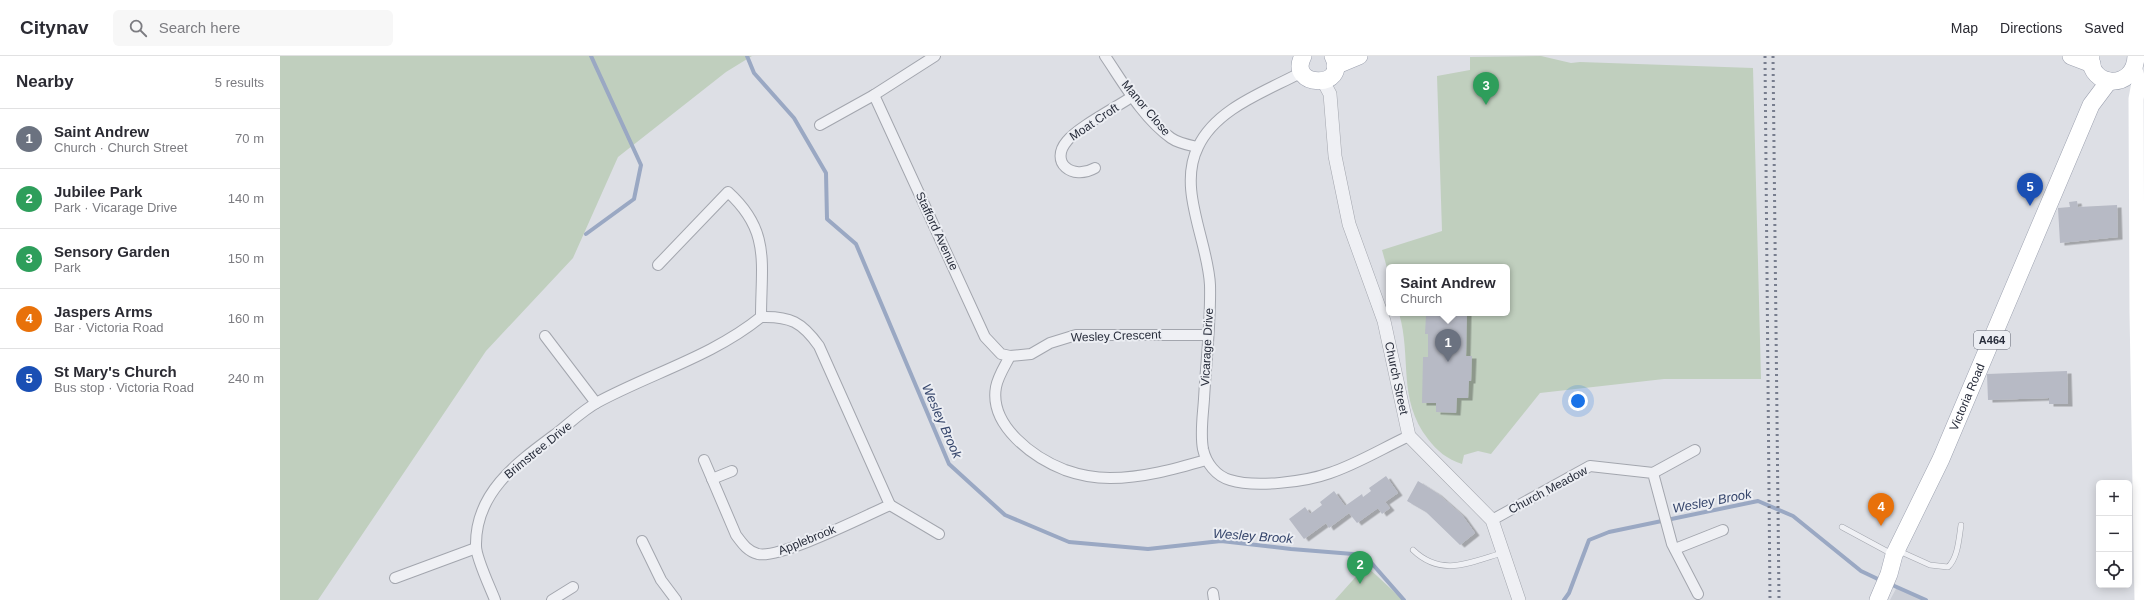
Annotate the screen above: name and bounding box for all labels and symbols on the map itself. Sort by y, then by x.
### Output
pin: 3 [1473,72,1499,105]
street label: Manor Close [1119,77,1173,139]
street label: Moat Croft [1067,100,1122,143]
pin: 5 [2017,173,2043,206]
street label: Stafford Avenue [913,190,961,273]
street label: Vicarage Drive [1198,307,1216,387]
street label: Wesley Crescent [1071,327,1162,345]
pin: 1 [1435,329,1461,362]
road number: A464 [1974,331,2010,349]
street label: Church Street [1382,340,1411,417]
street label: Victoria Road [1947,361,1988,433]
water label: Wesley Brook [919,381,966,462]
your location [1568,391,1588,411]
street label: Brimstree Drive [501,418,575,481]
street label: Church Meadow [1506,463,1590,517]
water label: Wesley Brook [1671,486,1754,516]
pin: 4 [1868,493,1894,526]
street label: Applebrook [776,522,839,558]
water label: Wesley Brook [1213,526,1295,546]
pin: 2 [1347,551,1373,584]

